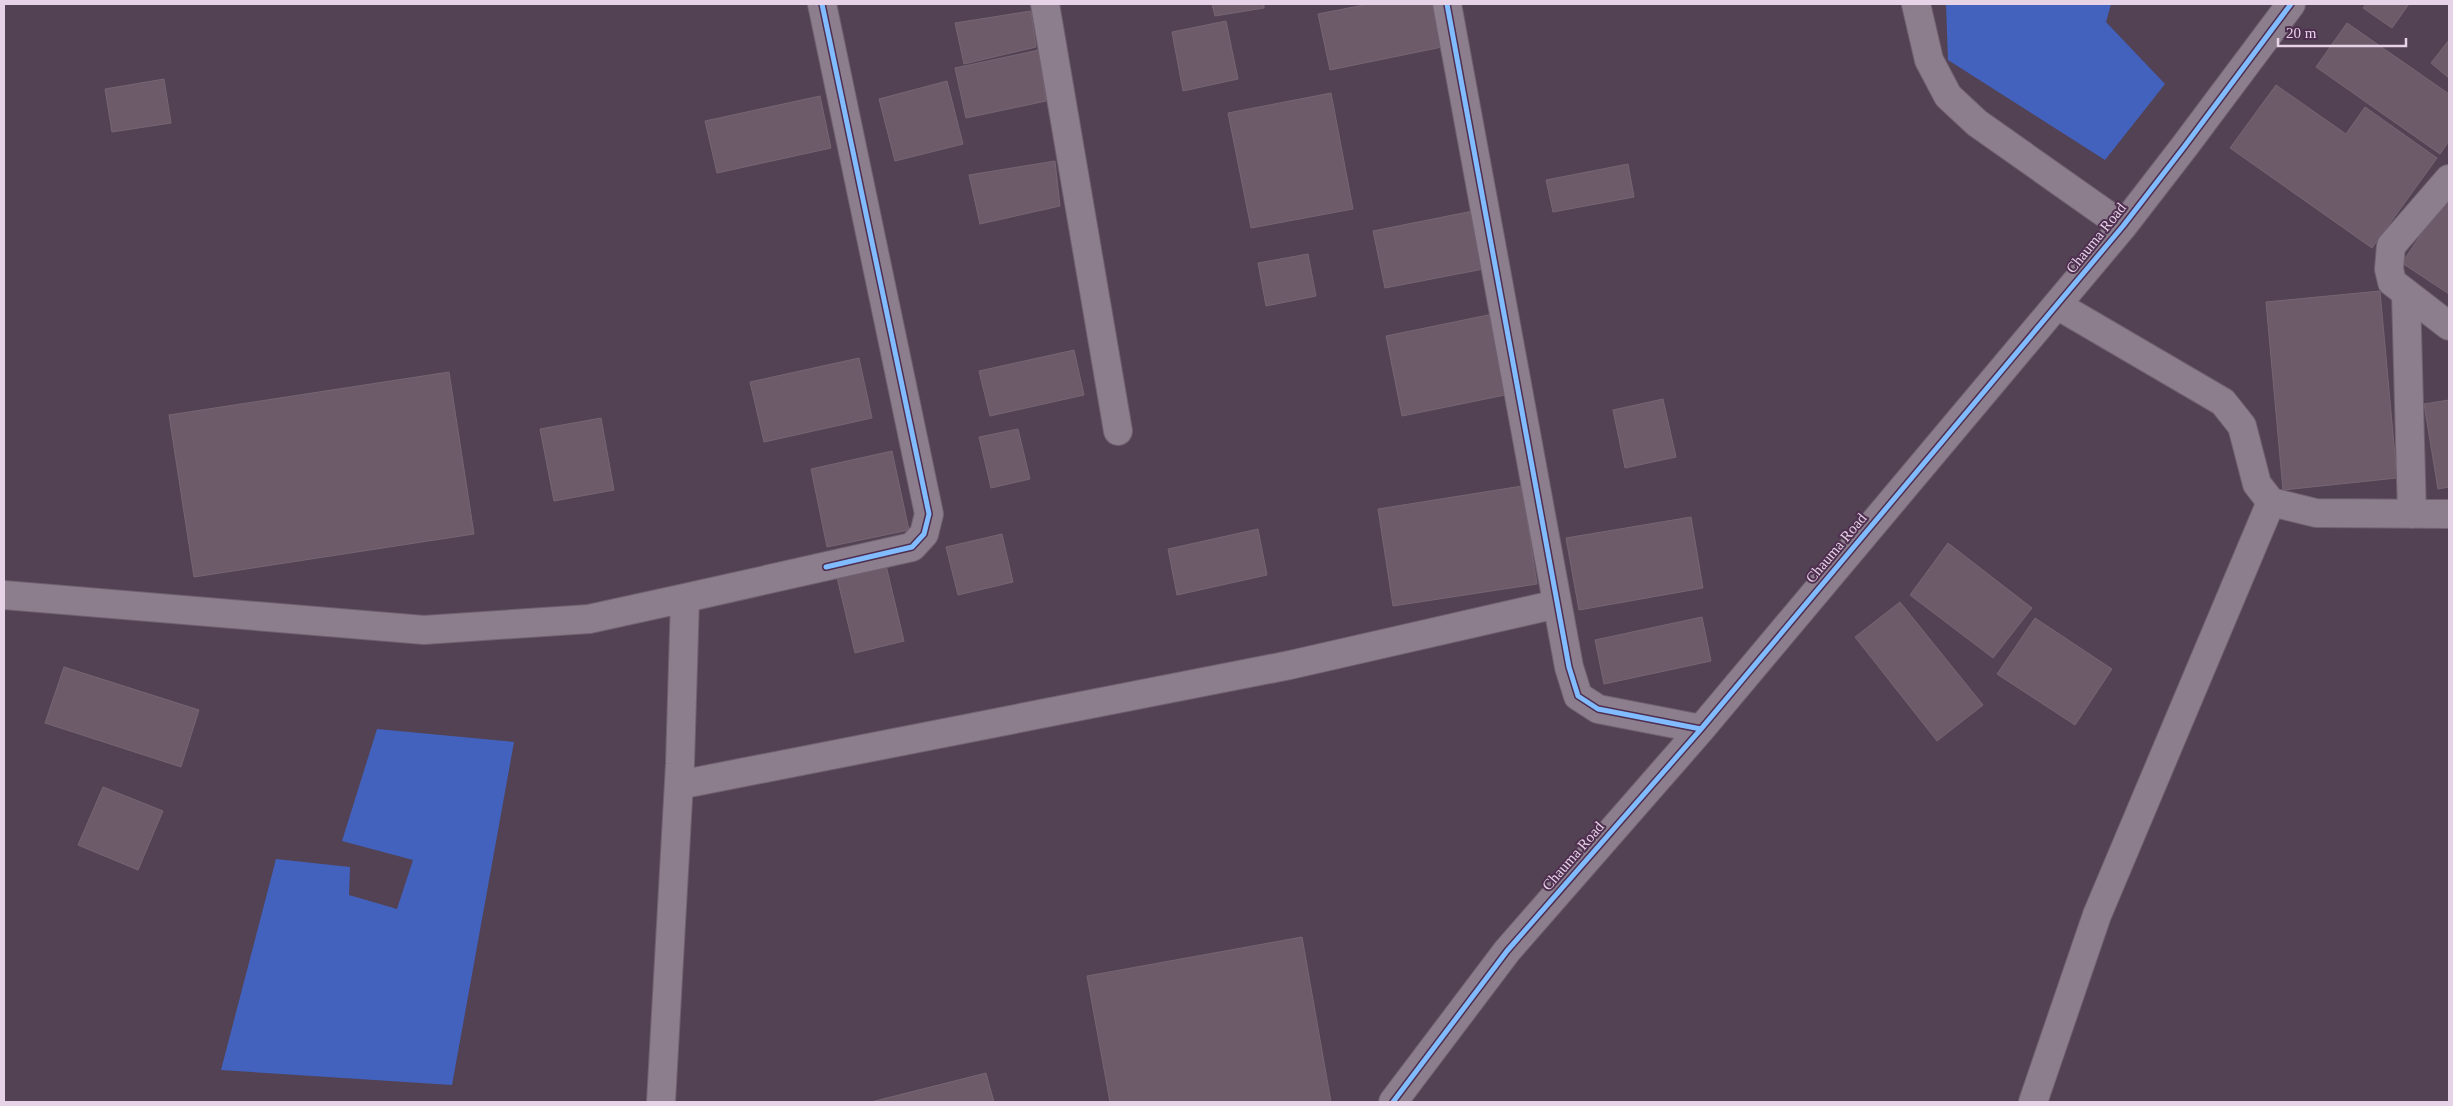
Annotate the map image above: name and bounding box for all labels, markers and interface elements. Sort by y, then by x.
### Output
scale bar [2278,15,2406,47]
text: 20 m [2286,25,2317,41]
street label: Chauma Road [2063,199,2129,276]
street label: Chauma Road [1802,510,1870,586]
street label: Chauma Road [1539,818,1607,893]

